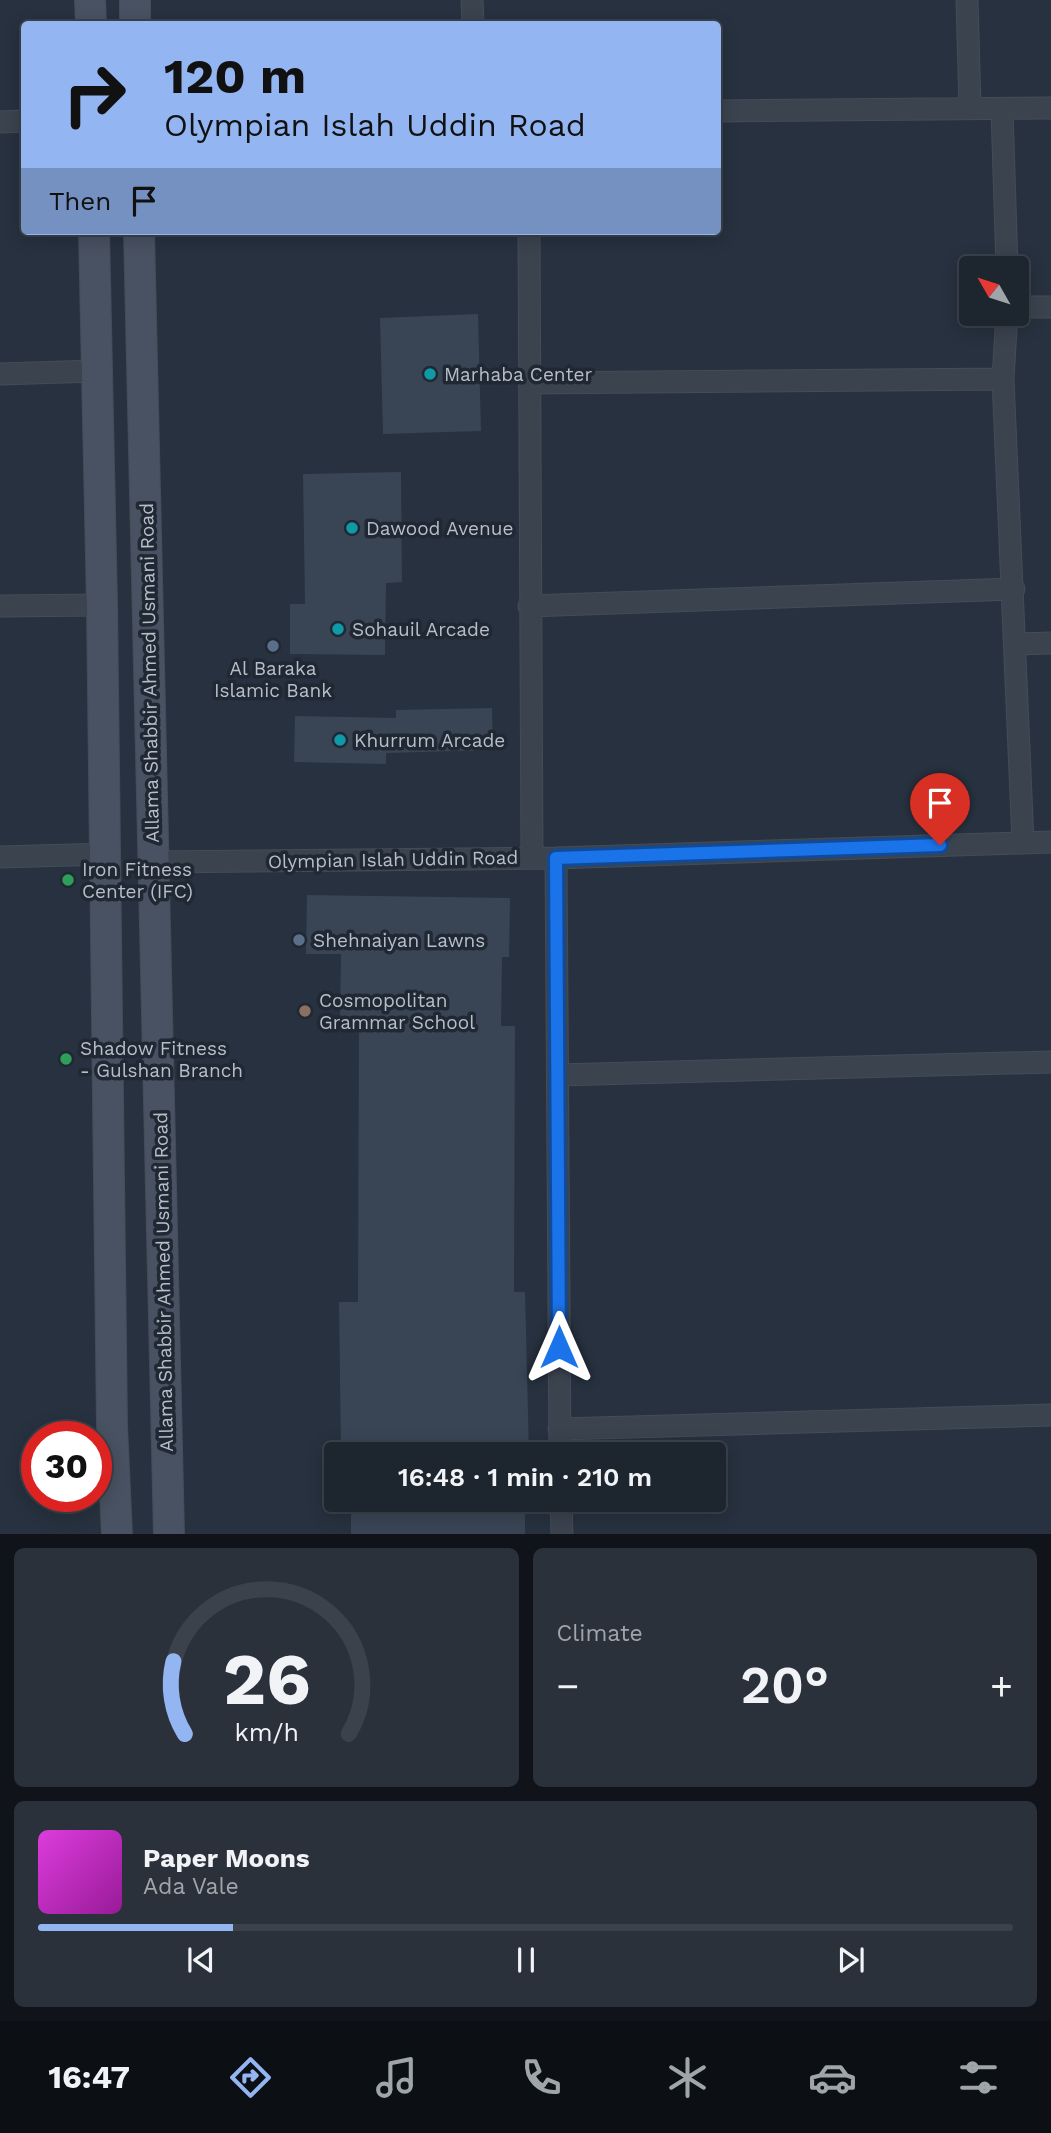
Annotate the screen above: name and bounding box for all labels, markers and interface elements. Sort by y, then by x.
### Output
text: 120 m [164,47,306,105]
icon: right [49,49,140,140]
text: Olympian Islah Uddin Road [164,106,586,144]
icon: arrive [125,182,163,220]
text: Then [49,186,111,216]
north arrow [959,256,1029,326]
map controls [959,256,1029,326]
place label: Marhaba Center [444,363,592,386]
marker: Marhaba Center [422,366,438,382]
street label: Allama Shabbir Ahmed Usmani Road [135,503,164,843]
place label: Dawood Avenue [366,517,513,540]
marker: Dawood Avenue [344,520,360,536]
place label: Sohauil Arcade [352,618,490,641]
marker: Sohauil Arcade [330,621,346,637]
marker: Al Baraka Islamic Bank [265,638,281,654]
place label: Al Baraka Islamic Bank [214,657,332,702]
place label: Khurrum Arcade [354,729,505,752]
marker: Khurrum Arcade [332,732,348,748]
pin [910,773,970,845]
icon: arrive [921,784,959,822]
street label: Olympian Islah Uddin Road [268,846,518,873]
place label: Iron Fitness Center (IFC) [82,858,193,903]
marker: Iron Fitness Center (IFC) [60,872,76,888]
place label: Shehnaiyan Lawns [313,929,485,952]
marker: Shehnaiyan Lawns [291,932,307,948]
place label: Cosmopolitan Grammar School [319,989,475,1034]
marker: Cosmopolitan Grammar School [297,1003,313,1019]
place label: Shadow Fitness - Gulshan Branch [80,1037,243,1082]
marker: Shadow Fitness - Gulshan Branch [58,1051,74,1067]
street label: Allama Shabbir Ahmed Usmani Road [149,1112,178,1452]
position arrow [522,1310,596,1384]
speed limit sign: 30 [21,1421,112,1512]
text: 16:48 · 1 min · 210 m [398,1462,652,1492]
text: Climate [557,1620,643,1647]
text: 26 [222,1636,310,1722]
text: 20° [740,1655,829,1716]
text: − [557,1664,579,1708]
text: + [990,1664,1013,1708]
text: km/h [234,1717,298,1746]
text: Paper Moons [143,1843,310,1873]
text: Ada Vale [143,1873,239,1900]
icon: previous [182,1941,220,1979]
icon: pause [507,1941,545,1979]
icon: next [832,1941,870,1979]
icon: directions [226,2053,275,2102]
icon: music [372,2053,421,2102]
icon: phone [517,2053,566,2102]
icon: climate [663,2053,712,2102]
icon: car [808,2053,857,2102]
icon: filters [954,2053,1003,2102]
text: 16:47 [48,2058,130,2096]

